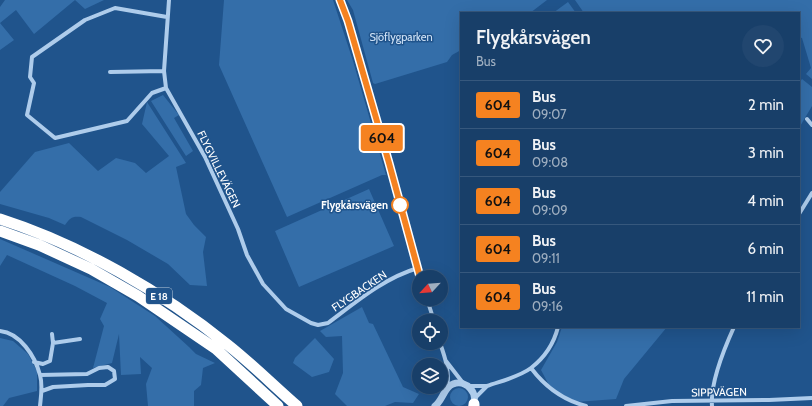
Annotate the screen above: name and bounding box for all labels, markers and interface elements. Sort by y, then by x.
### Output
button: heart [742,25,784,67]
text: Flygkårsvägen [476,26,591,49]
park label: Sjöflygparken [369,30,433,44]
text: Bus [476,53,496,69]
text: Bus [532,88,556,106]
text: 604 [485,96,511,114]
text: 2 min [748,96,784,114]
text: 09:07 [532,106,567,122]
line badge: 604 [359,125,405,151]
street label: FLYGVILLEVÄGEN [194,128,244,210]
text: 604 [369,129,395,147]
text: Bus [532,136,556,154]
text: 604 [485,144,511,162]
text: 3 min [748,144,784,162]
text: 09:08 [532,154,568,170]
text: Bus [532,184,556,202]
text: 604 [485,192,511,210]
text: 4 min [747,192,784,210]
marker: Flygkårsvägen [391,196,409,214]
place label: Flygkårsvägen [321,198,388,212]
text: 09:09 [532,202,568,218]
text: Bus [532,232,556,250]
text: 604 [485,240,511,258]
text: 6 min [747,240,784,258]
text: 09:11 [532,250,560,266]
street label: FLYGBACKEN [329,267,389,315]
north arrow [412,270,448,306]
map controls [412,270,448,394]
text: Bus [532,280,556,298]
road number: E 18 [146,288,172,304]
text: 604 [485,288,511,306]
text: 11 min [746,288,784,306]
text: 09:16 [532,298,563,314]
button: locate [412,314,448,350]
button: layers [412,358,448,394]
street label: SIPPVÄGEN [691,385,747,399]

